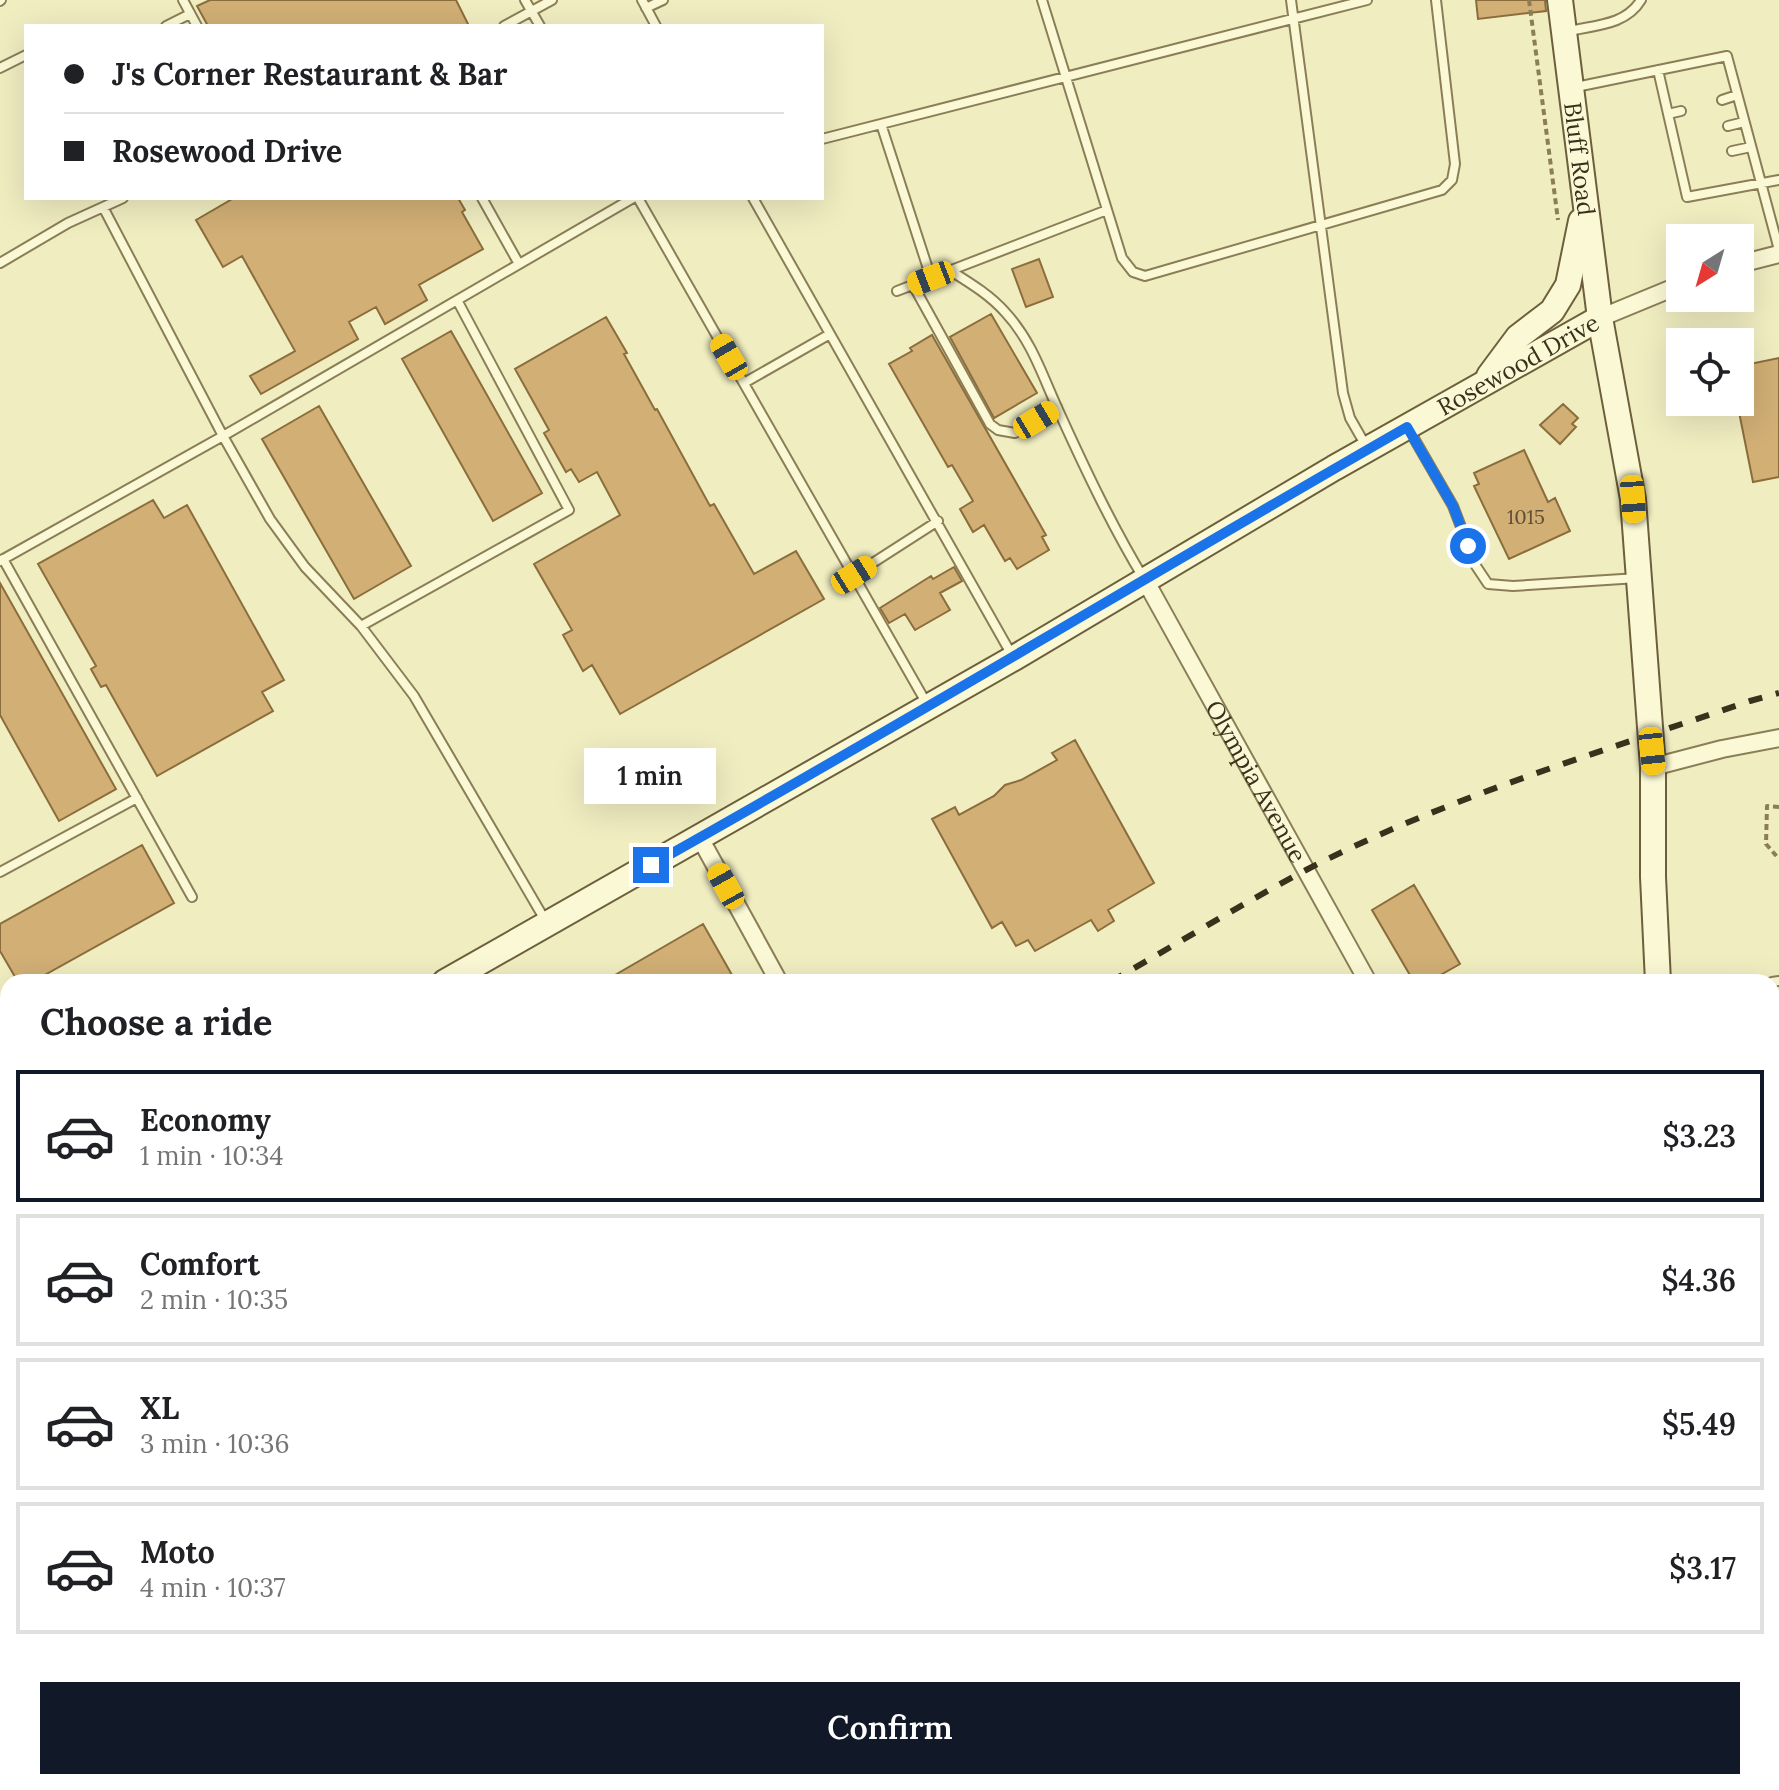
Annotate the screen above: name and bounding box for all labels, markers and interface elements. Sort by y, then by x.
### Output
text: J's Corner Restaurant & Bar [112,55,508,93]
street label: Bluff Road [1557,100,1602,217]
text: Rosewood Drive [112,132,342,170]
north arrow [1666,224,1754,312]
map controls [1666,224,1754,416]
car [904,258,958,298]
street label: Rosewood Drive [1432,306,1604,422]
button: locate [1666,328,1754,416]
car [707,330,751,384]
car [1009,397,1063,443]
car [1619,474,1647,524]
house number: 1015 [1507,504,1545,529]
route start [1450,528,1486,564]
car [827,552,881,598]
street label: Olympia Avenue [1199,695,1314,868]
car [1638,726,1666,776]
callout: 1 min [585,749,717,805]
text: 1 min [617,759,683,792]
route end [633,847,669,883]
car [704,859,748,913]
text: Choose a ride [40,999,272,1045]
icon: car [44,1100,116,1172]
text: Economy [140,1101,271,1139]
text: $3.23 [1662,1117,1736,1155]
text: 1 min · 10:34 [140,1139,284,1172]
icon: car [44,1244,116,1316]
text: Comfort [140,1245,260,1283]
text: $4.36 [1661,1261,1736,1299]
text: 2 min · 10:35 [140,1283,288,1316]
icon: car [44,1388,116,1460]
text: XL [140,1389,179,1427]
text: $5.49 [1662,1405,1736,1443]
text: 3 min · 10:36 [140,1427,289,1460]
icon: car [44,1532,116,1604]
text: Moto [140,1533,215,1571]
text: $3.17 [1669,1549,1736,1587]
text: 4 min · 10:37 [140,1571,285,1604]
button: Confirm [40,1682,1740,1774]

